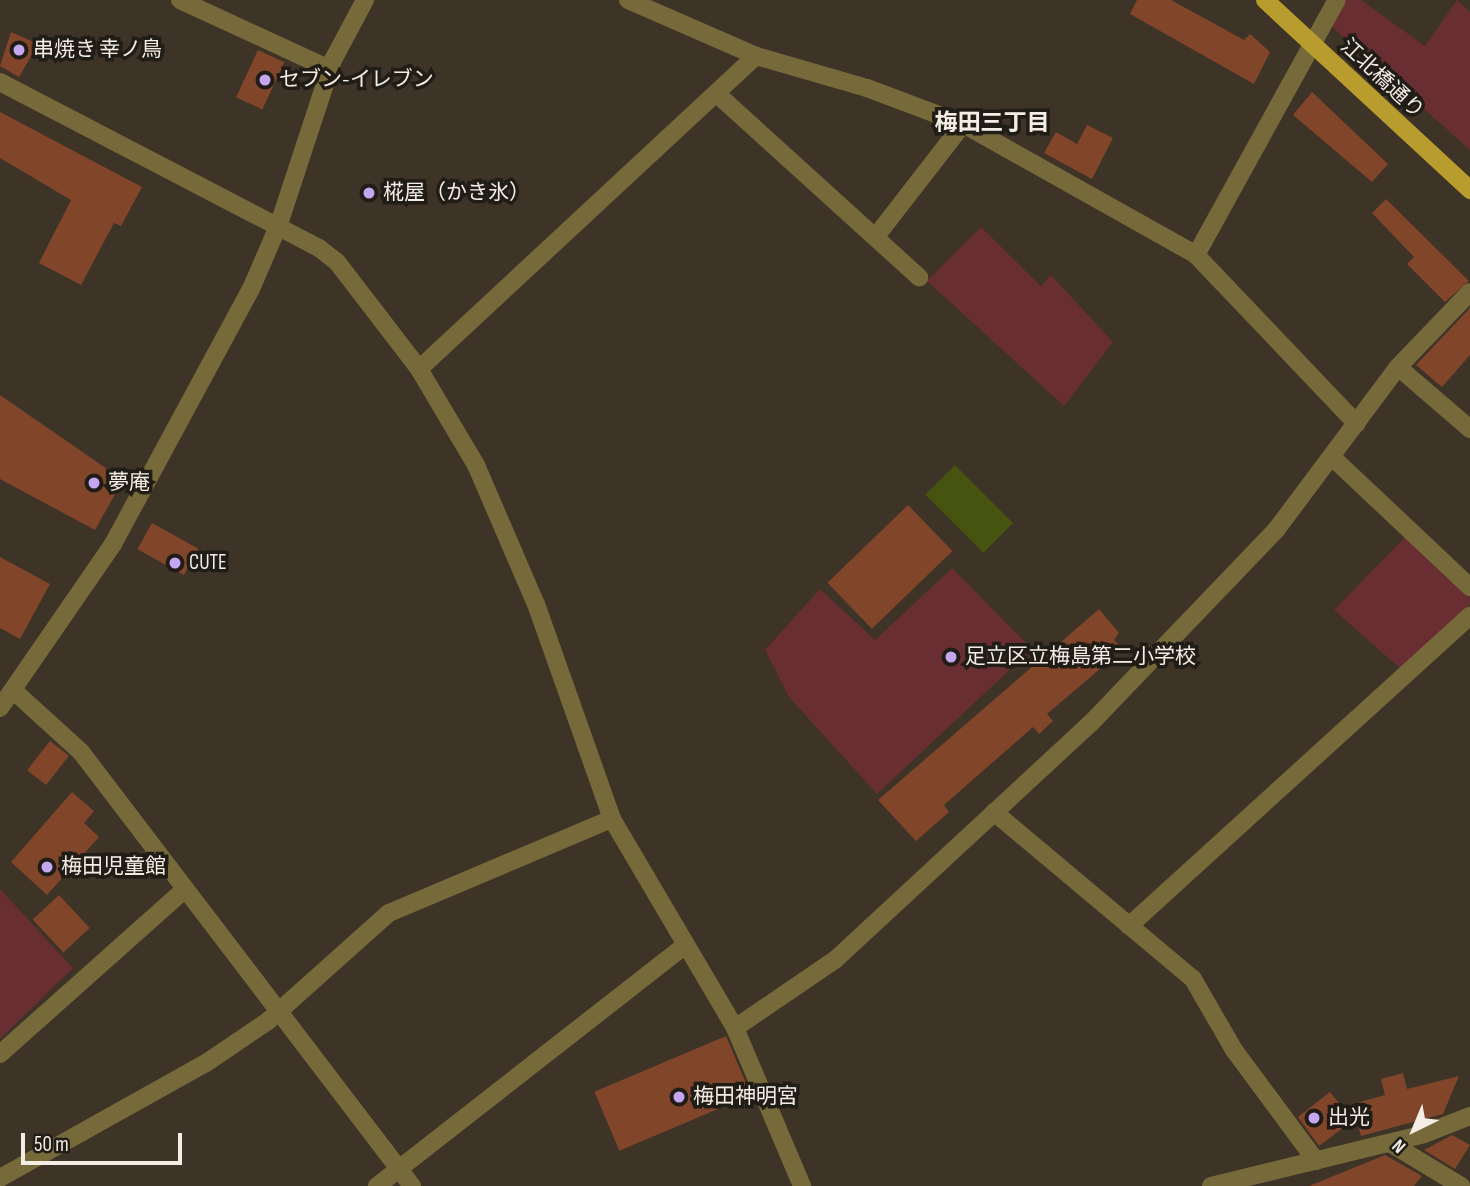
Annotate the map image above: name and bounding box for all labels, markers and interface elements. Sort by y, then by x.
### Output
street label: 江北橋通り [1335,34,1429,124]
place label: 串焼き 幸ノ鳥 [33,37,162,63]
marker: 串焼き 幸ノ鳥 [11,42,27,58]
place label: セブン-イレブン [279,67,434,93]
marker: セブン-イレブン [257,72,273,88]
district label: 梅田三丁目 [935,109,1049,137]
place label: 椛屋（かき氷） [383,180,530,206]
marker: 椛屋（かき氷） [361,185,377,201]
place label: 夢庵 [108,470,150,496]
marker: 夢庵 [86,475,102,491]
place label: CUTE [189,550,227,576]
marker: CUTE [167,555,183,571]
place label: 足立区立梅島第二小学校 [965,644,1196,670]
marker: 足立区立梅島第二小学校 [943,649,959,665]
place label: 梅田児童館 [61,854,166,880]
marker: 梅田児童館 [39,859,55,875]
place label: 梅田神明宮 [693,1084,798,1110]
marker: 梅田神明宮 [671,1089,687,1105]
north arrow [1379,1095,1449,1165]
place label: 出光 [1328,1105,1370,1131]
marker: 出光 [1306,1110,1322,1126]
scale bar [24,1120,186,1164]
text: 50 m [34,1132,69,1157]
text: N [1388,1134,1411,1158]

